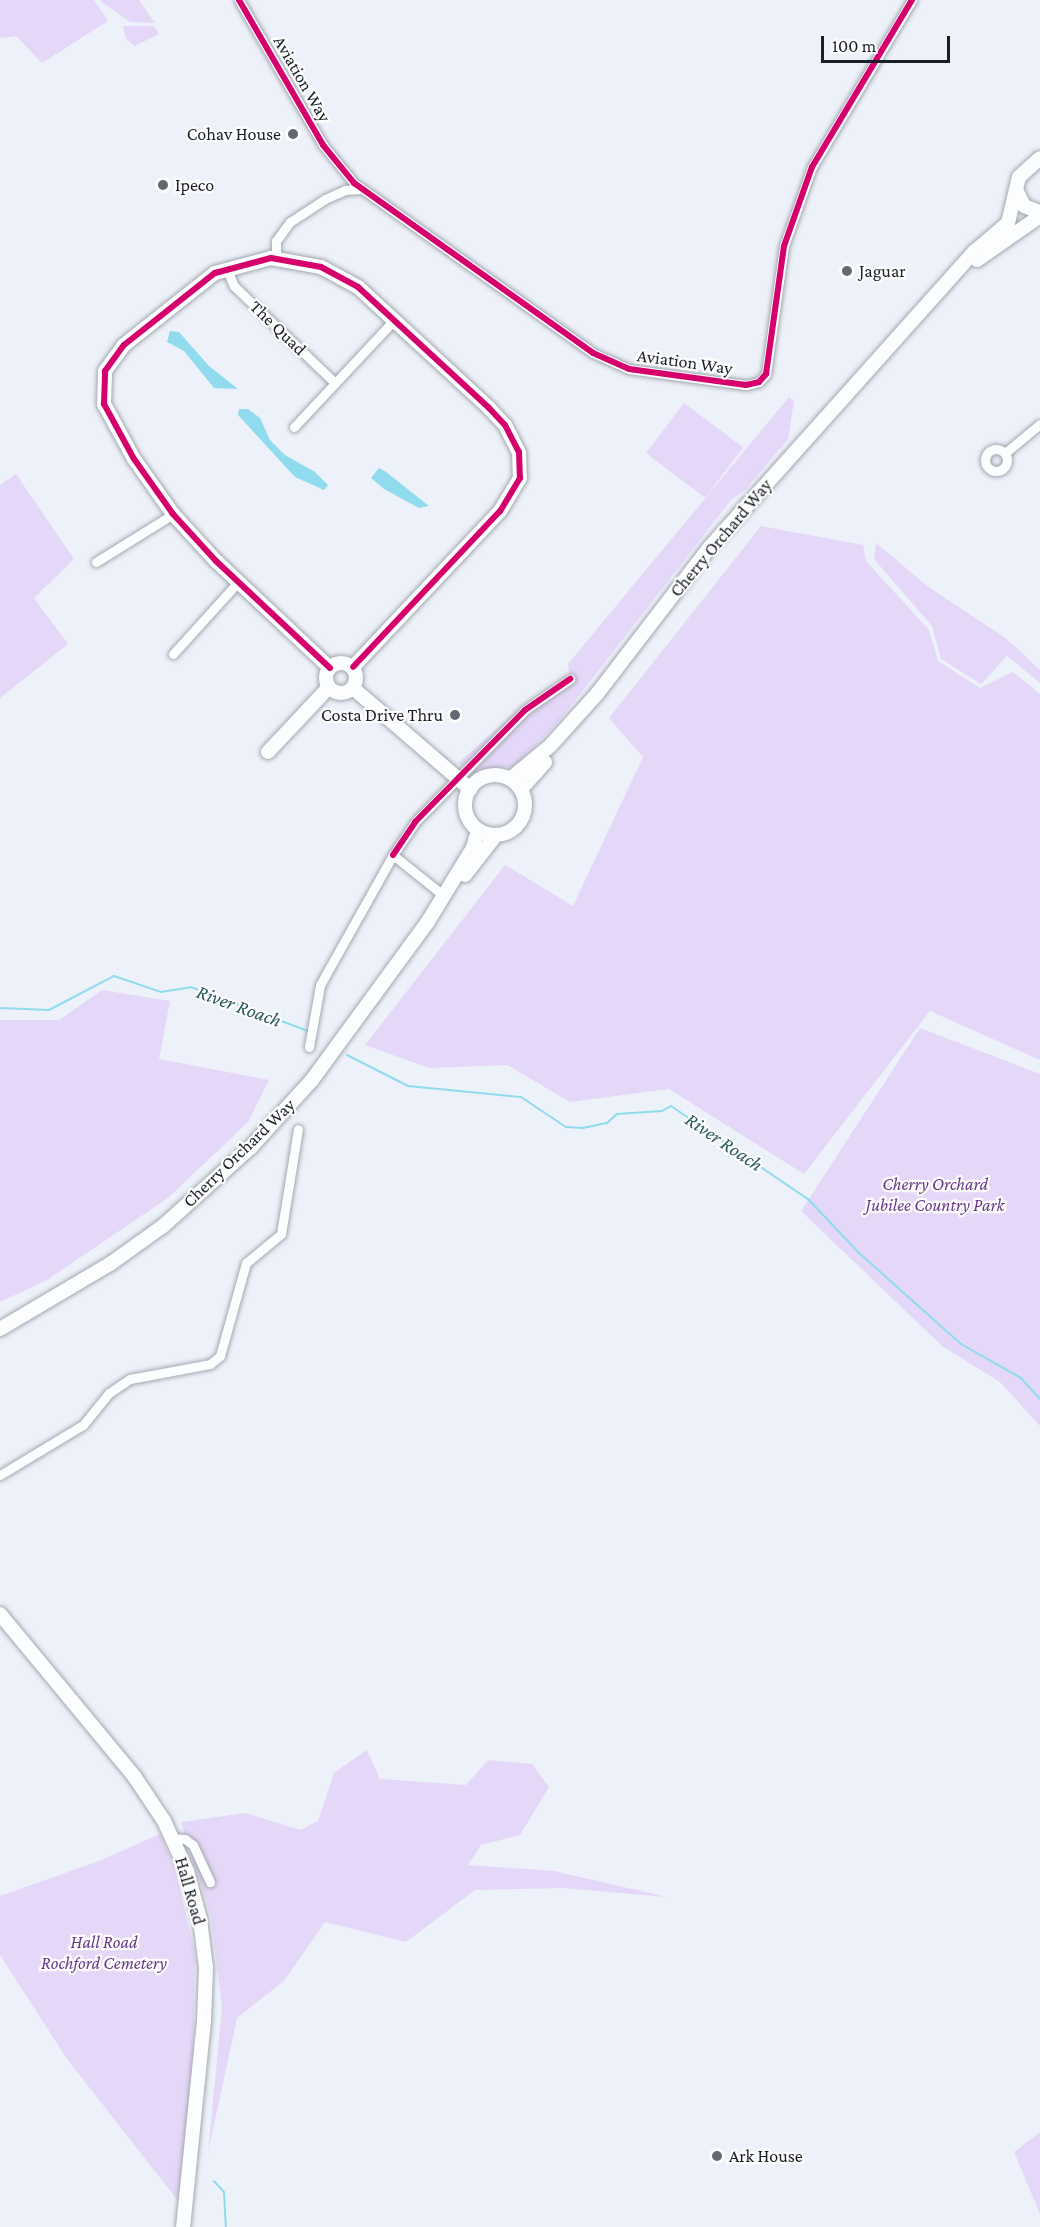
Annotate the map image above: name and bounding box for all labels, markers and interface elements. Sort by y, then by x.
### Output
scale bar [824,24,953,62]
street label: Aviation Way [269,32,335,126]
text: 100 m [832,36,876,56]
place label: Cohav House [187,123,281,145]
marker: Cohav House [286,127,300,141]
place label: Ipeco [175,174,214,196]
marker: Ipeco [156,178,170,192]
place label: Jaguar [859,260,906,282]
marker: Jaguar [840,264,854,278]
street label: The Quad [245,296,311,360]
street label: Aviation Way [636,345,734,379]
street label: Cherry Orchard Way [665,475,777,601]
place label: Costa Drive Thru [321,704,443,726]
marker: Costa Drive Thru [448,708,462,722]
water label: River Roach [193,980,285,1032]
street label: Cherry Orchard Way [179,1094,299,1212]
water label: River Roach [681,1107,767,1177]
park label: Cherry Orchard Jubilee Country Park [866,1174,1004,1216]
street label: Hall Road [170,1855,210,1927]
park label: Hall Road Rochford Cemetery [41,1932,167,1974]
place label: Ark House [729,2145,803,2167]
marker: Ark House [710,2149,724,2163]

